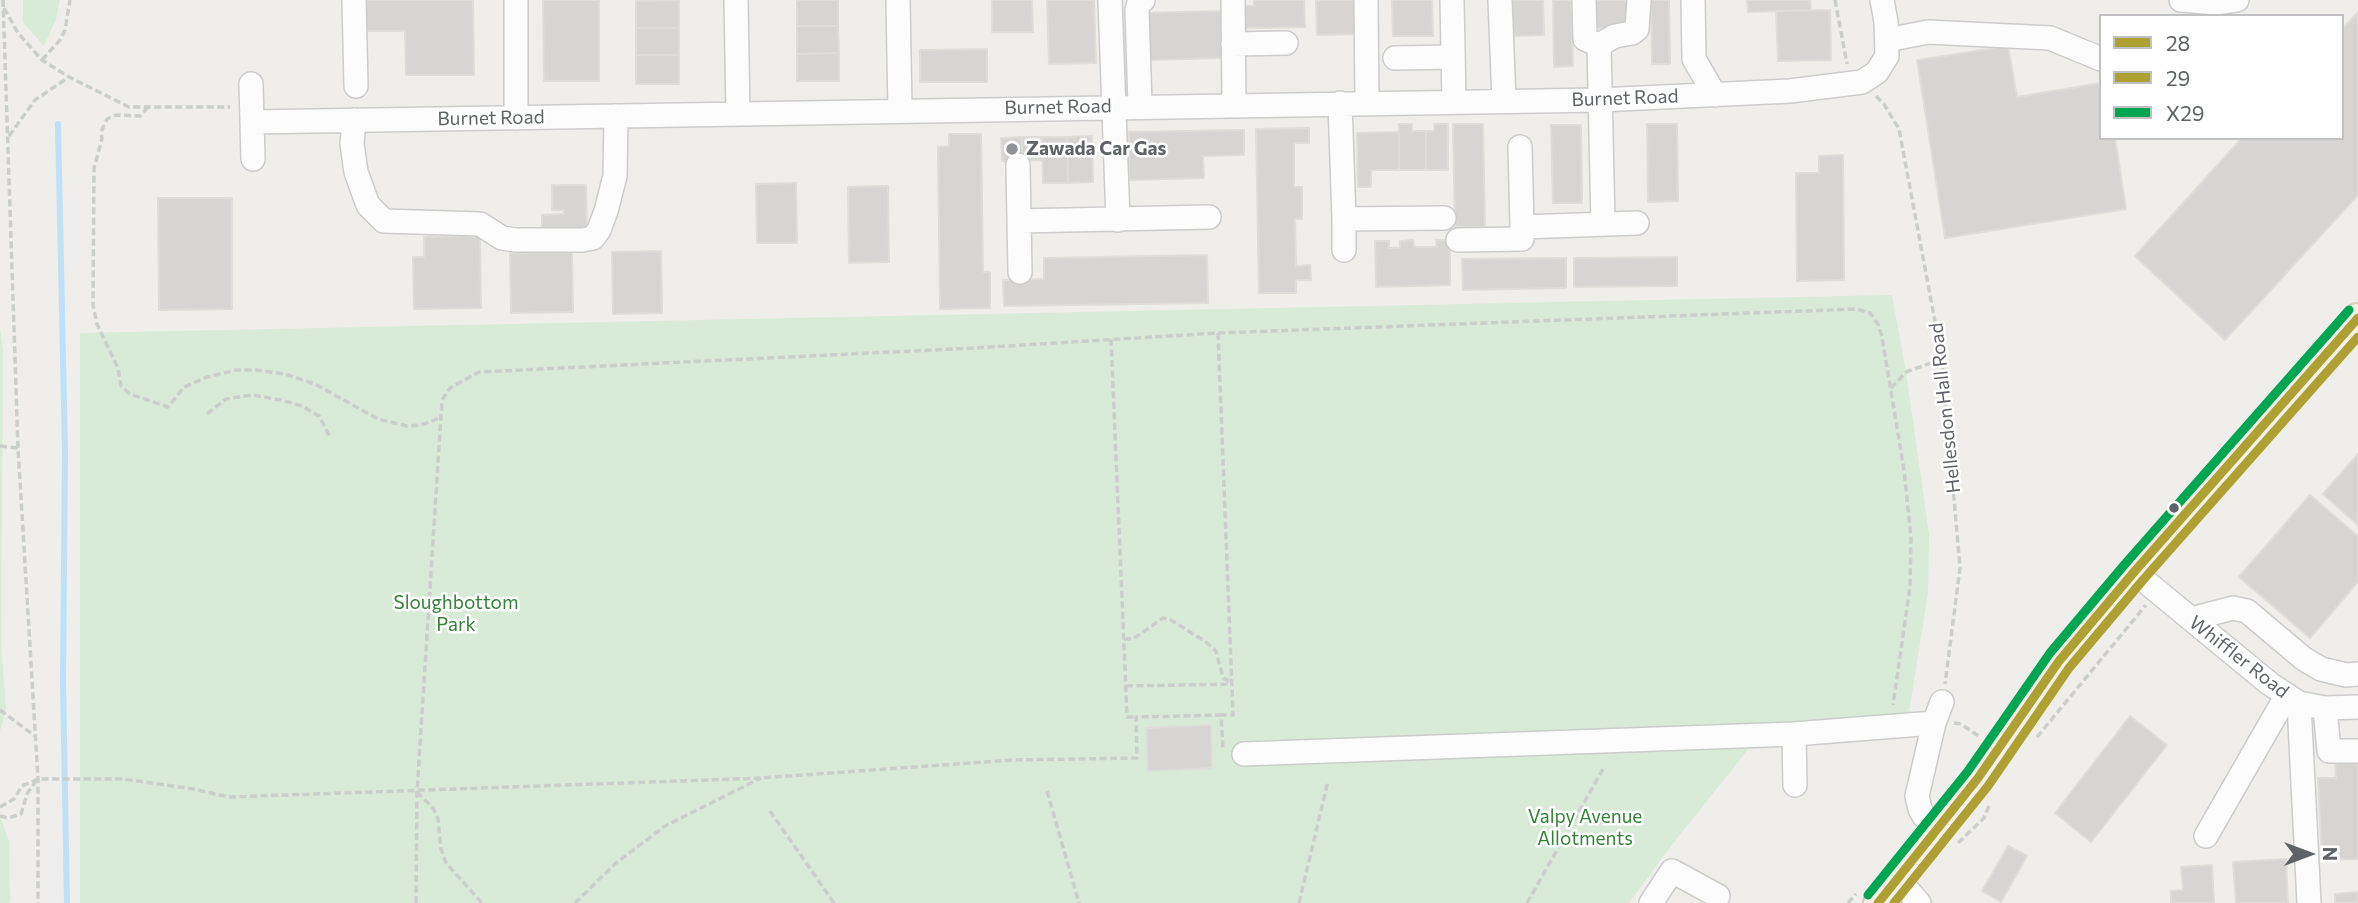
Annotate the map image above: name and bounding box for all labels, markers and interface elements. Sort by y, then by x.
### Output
legend [2099,14,2344,140]
text: 28 [2166,30,2190,55]
text: 29 [2166,65,2190,90]
street label: Burnet Road [1571,85,1679,111]
street label: Burnet Road [1004,95,1112,119]
text: X29 [2166,100,2205,125]
street label: Burnet Road [437,106,545,130]
place label: Zawada Car Gas [1026,138,1166,160]
marker: Zawada Car Gas [1004,141,1020,157]
street label: Hellesdon Hall Road [1925,322,1965,494]
unlabelled marker [2167,501,2181,515]
park label: Sloughbottom Park [394,592,518,636]
street label: Whiffler Road [2185,611,2293,703]
park label: Valpy Avenue Allotments [1528,806,1642,850]
north arrow [2274,819,2344,889]
text: N [2319,847,2342,861]

